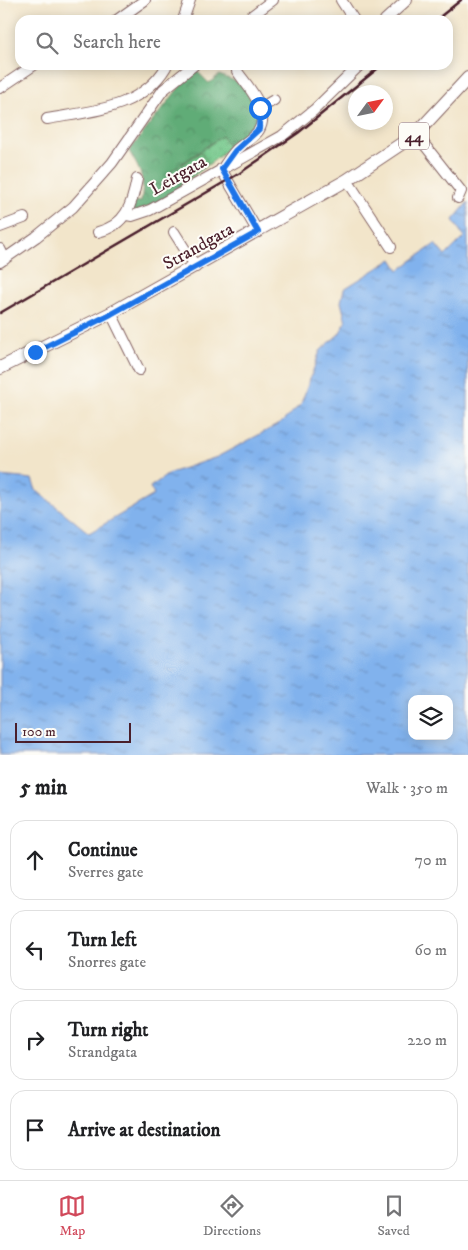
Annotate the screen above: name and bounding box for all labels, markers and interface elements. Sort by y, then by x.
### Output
search box [15,15,453,70]
icon: search [33,29,61,57]
text: Search here [73,31,161,54]
north arrow [348,85,393,130]
route start [249,97,272,120]
road number: 44 [399,122,429,150]
street label: Leirgata [146,151,211,201]
street label: Strandgata [159,218,238,275]
route end [24,341,47,364]
map controls [408,695,453,740]
button: layers [408,695,453,740]
scale bar [15,720,131,743]
text: 100 m [22,723,56,741]
text: 5 min [20,775,67,801]
text: Walk · 350 m [366,778,448,798]
text: Continue [68,839,138,862]
icon: ahead [21,846,49,874]
text: 70 m [415,850,447,870]
text: Sverres gate [68,862,143,882]
text: Turn left [68,929,137,952]
icon: left [21,936,49,964]
text: 60 m [415,940,447,960]
text: Snorres gate [68,952,146,972]
text: Turn right [68,1019,148,1042]
icon: right [21,1026,49,1054]
text: 220 m [407,1030,447,1050]
text: Strandgata [68,1042,137,1062]
icon: arrive [21,1116,49,1144]
text: Arrive at destination [68,1119,220,1142]
tab: Map [58,1192,86,1240]
tab: Directions [203,1192,261,1240]
tab: Saved [378,1192,410,1240]

